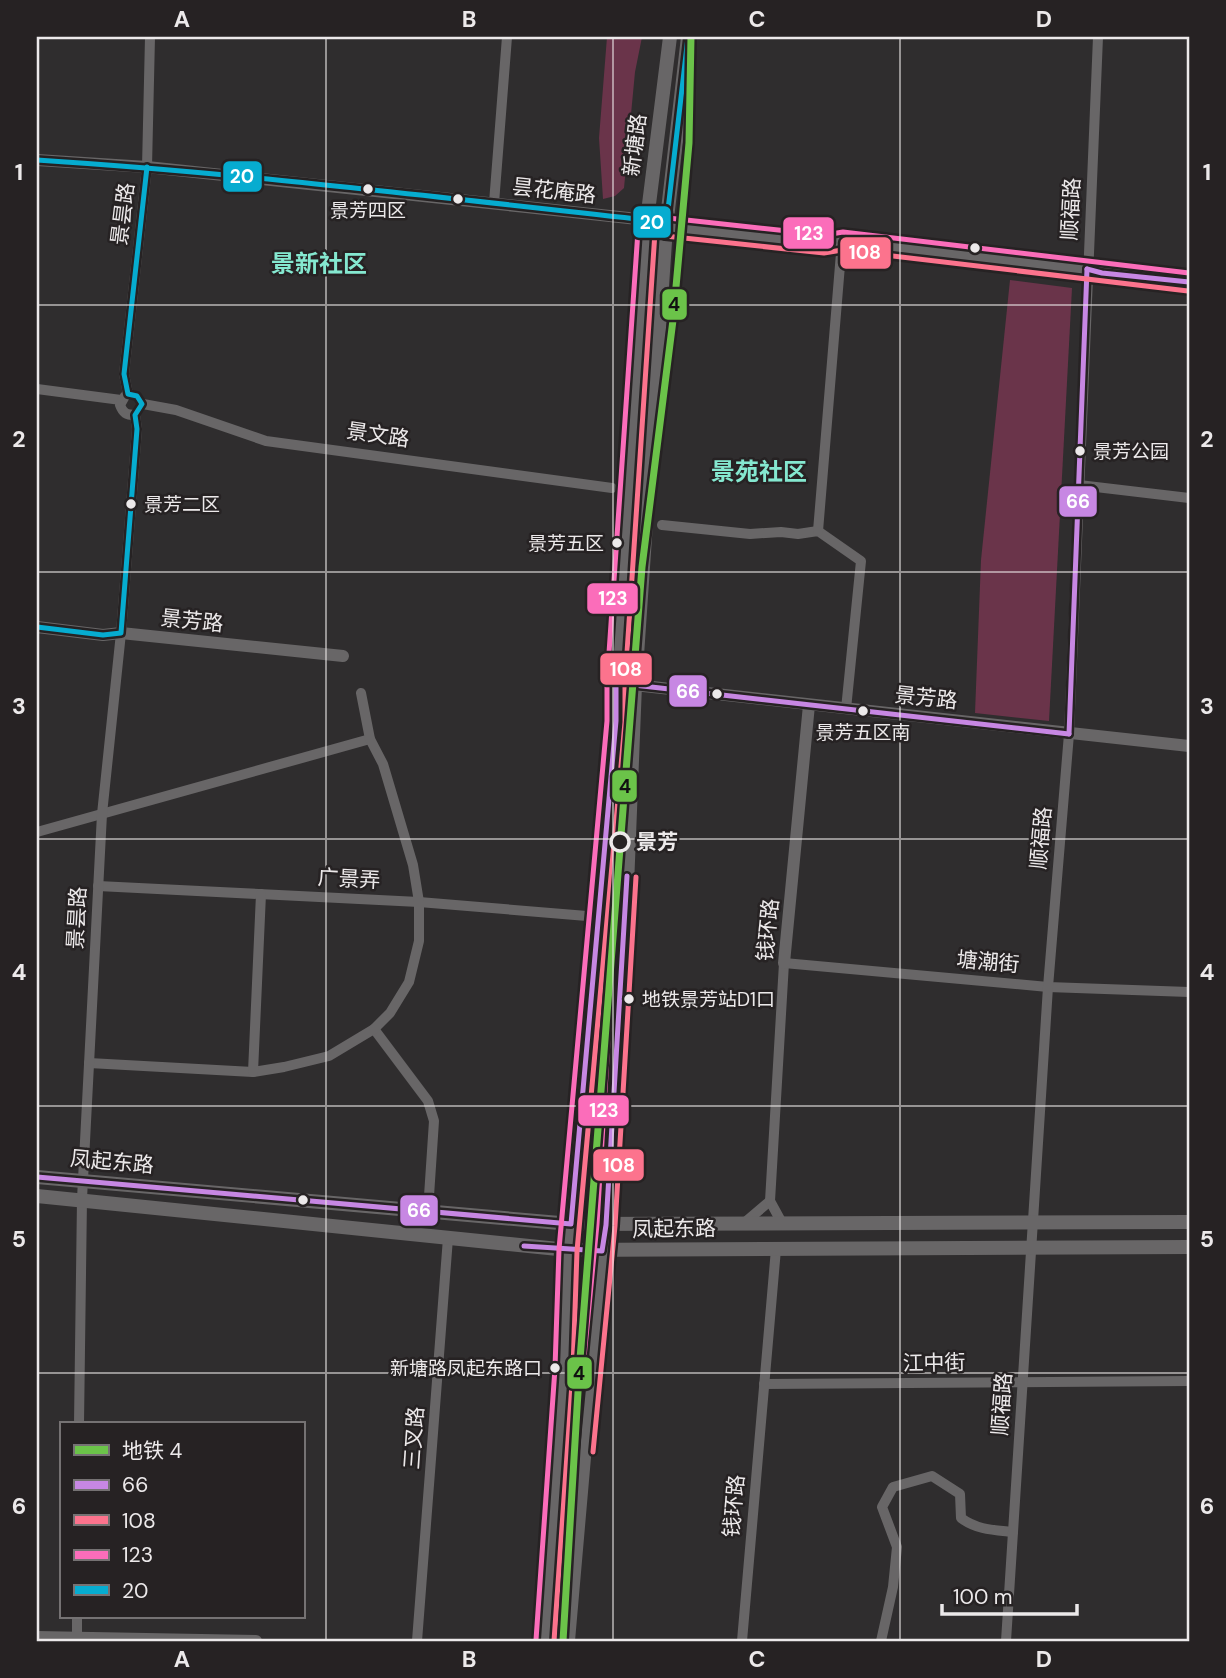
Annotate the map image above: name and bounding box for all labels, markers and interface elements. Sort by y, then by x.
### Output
text: A [174,4,190,34]
text: B [462,4,476,34]
text: C [749,4,765,34]
text: D [1036,4,1052,34]
street label: 新塘路 [617,112,653,178]
text: 1 [15,157,23,187]
text: 1 [1203,157,1211,187]
line badge: 20 [222,160,263,193]
text: 20 [230,164,254,189]
street label: 昙花庵路 [511,173,597,209]
street label: 顺福路 [1055,177,1087,241]
street label: 景昙路 [105,181,141,247]
marker: 景芳四区 [361,182,375,196]
unlabelled marker [451,192,465,206]
place label: 景芳四区 [330,198,406,223]
line badge: 20 [632,205,672,239]
text: 20 [640,210,664,235]
line badge: 123 [782,216,835,250]
text: 123 [794,221,824,246]
line badge: 108 [839,236,892,270]
text: 108 [849,240,881,265]
unlabelled marker [968,241,982,255]
district label: 景新社区 [271,248,367,279]
line badge: 4 [661,288,688,321]
text: 4 [668,292,680,317]
street label: 景文路 [345,417,411,453]
text: 2 [12,424,26,454]
text: 2 [1200,424,1214,454]
place label: 景芳公园 [1093,439,1169,464]
marker: 景芳公园 [1073,444,1087,458]
district label: 景苑社区 [711,456,807,487]
line badge: 66 [1058,485,1098,518]
text: 66 [1066,489,1090,514]
place label: 景芳二区 [144,492,220,517]
marker: 景芳二区 [124,497,138,511]
place label: 景芳五区 [528,531,604,556]
marker: 景芳五区 [610,536,624,550]
line badge: 123 [586,582,639,615]
text: 123 [598,586,628,611]
street label: 景芳路 [159,604,225,638]
line badge: 108 [599,652,653,686]
text: 108 [610,657,642,682]
line badge: 66 [668,674,708,708]
text: 66 [676,679,700,704]
street label: 景芳路 [893,681,959,715]
unlabelled marker [710,687,724,701]
text: 3 [12,691,26,721]
text: 3 [1200,691,1214,721]
marker: 景芳五区南 [856,704,870,718]
place label: 景芳五区南 [815,720,911,745]
line badge: 4 [611,769,638,803]
text: 4 [619,774,631,799]
street label: 顺福路 [1024,805,1058,871]
place label: 景芳 [636,828,678,856]
marker: 景芳 [610,832,630,852]
street label: 广景弄 [317,863,381,895]
street label: 景昙路 [61,886,93,950]
street label: 钱环路 [751,897,785,963]
street label: 塘潮街 [955,945,1021,979]
text: 4 [12,957,27,987]
text: 4 [1200,957,1215,987]
place label: 地铁景芳站D1口 [642,987,775,1012]
marker: 地铁景芳站D1口 [622,992,636,1006]
line badge: 123 [577,1094,630,1127]
text: 123 [589,1098,619,1123]
street label: 凤起东路 [69,1144,155,1180]
line badge: 108 [592,1148,645,1182]
text: 108 [603,1153,635,1178]
unlabelled marker [296,1193,310,1207]
line badge: 66 [399,1194,439,1227]
text: 66 [407,1198,431,1223]
street label: 凤起东路 [632,1214,716,1244]
text: 5 [12,1224,26,1254]
text: 5 [1200,1224,1214,1254]
street label: 江中街 [902,1348,966,1378]
place label: 新塘路凤起东路口 [390,1356,542,1381]
line badge: 4 [566,1356,593,1390]
marker: 新塘路凤起东路口 [548,1361,562,1375]
text: 4 [573,1361,585,1386]
street label: 顺福路 [986,1372,1018,1436]
street label: 三叉路 [398,1406,430,1470]
legend [60,1422,304,1618]
text: 地铁 4 [122,1437,183,1465]
text: 66 [122,1471,148,1499]
street label: 钱环路 [717,1473,751,1539]
text: 6 [12,1491,26,1521]
text: 6 [1200,1491,1214,1521]
text: 108 [122,1507,156,1535]
text: 123 [122,1541,153,1569]
scale bar [942,1573,1077,1617]
text: 20 [122,1577,148,1605]
text: 100 m [953,1583,1013,1611]
text: A [174,1644,190,1674]
text: B [462,1644,476,1674]
text: C [749,1644,765,1674]
text: D [1036,1644,1052,1674]

